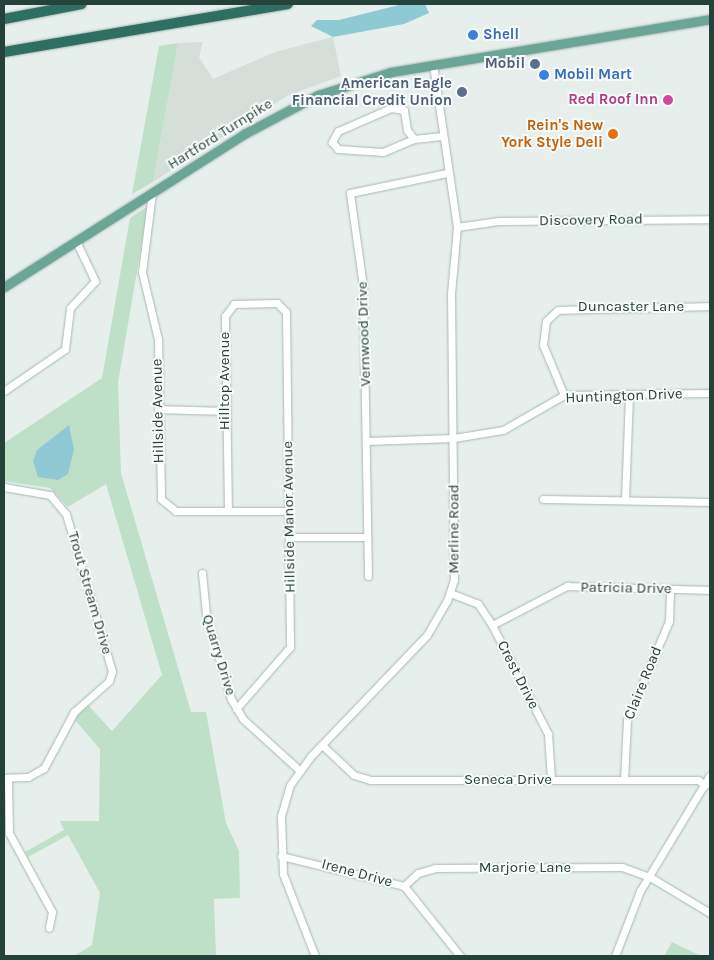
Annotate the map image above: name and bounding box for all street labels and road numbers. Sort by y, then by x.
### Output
street label: Hartford Turnpike [164,95,276,173]
street label: Discovery Road [539,210,643,230]
street label: Vernwood Drive [353,281,375,387]
street label: Duncaster Lane [578,298,684,316]
street label: Hilltop Avenue [216,332,234,430]
street label: Hillside Avenue [148,358,168,464]
street label: Huntington Drive [565,385,683,407]
street label: Hillside Manor Avenue [279,441,299,593]
street label: Merline Road [445,484,463,574]
street label: Trout Stream Drive [64,529,116,657]
street label: Patricia Drive [580,578,672,598]
street label: Quarry Drive [198,612,240,698]
street label: Crest Drive [493,638,543,712]
street label: Claire Road [620,644,666,722]
street label: Seneca Drive [464,771,552,789]
street label: Irene Drive [320,855,394,891]
street label: Marjorie Lane [479,859,571,877]

